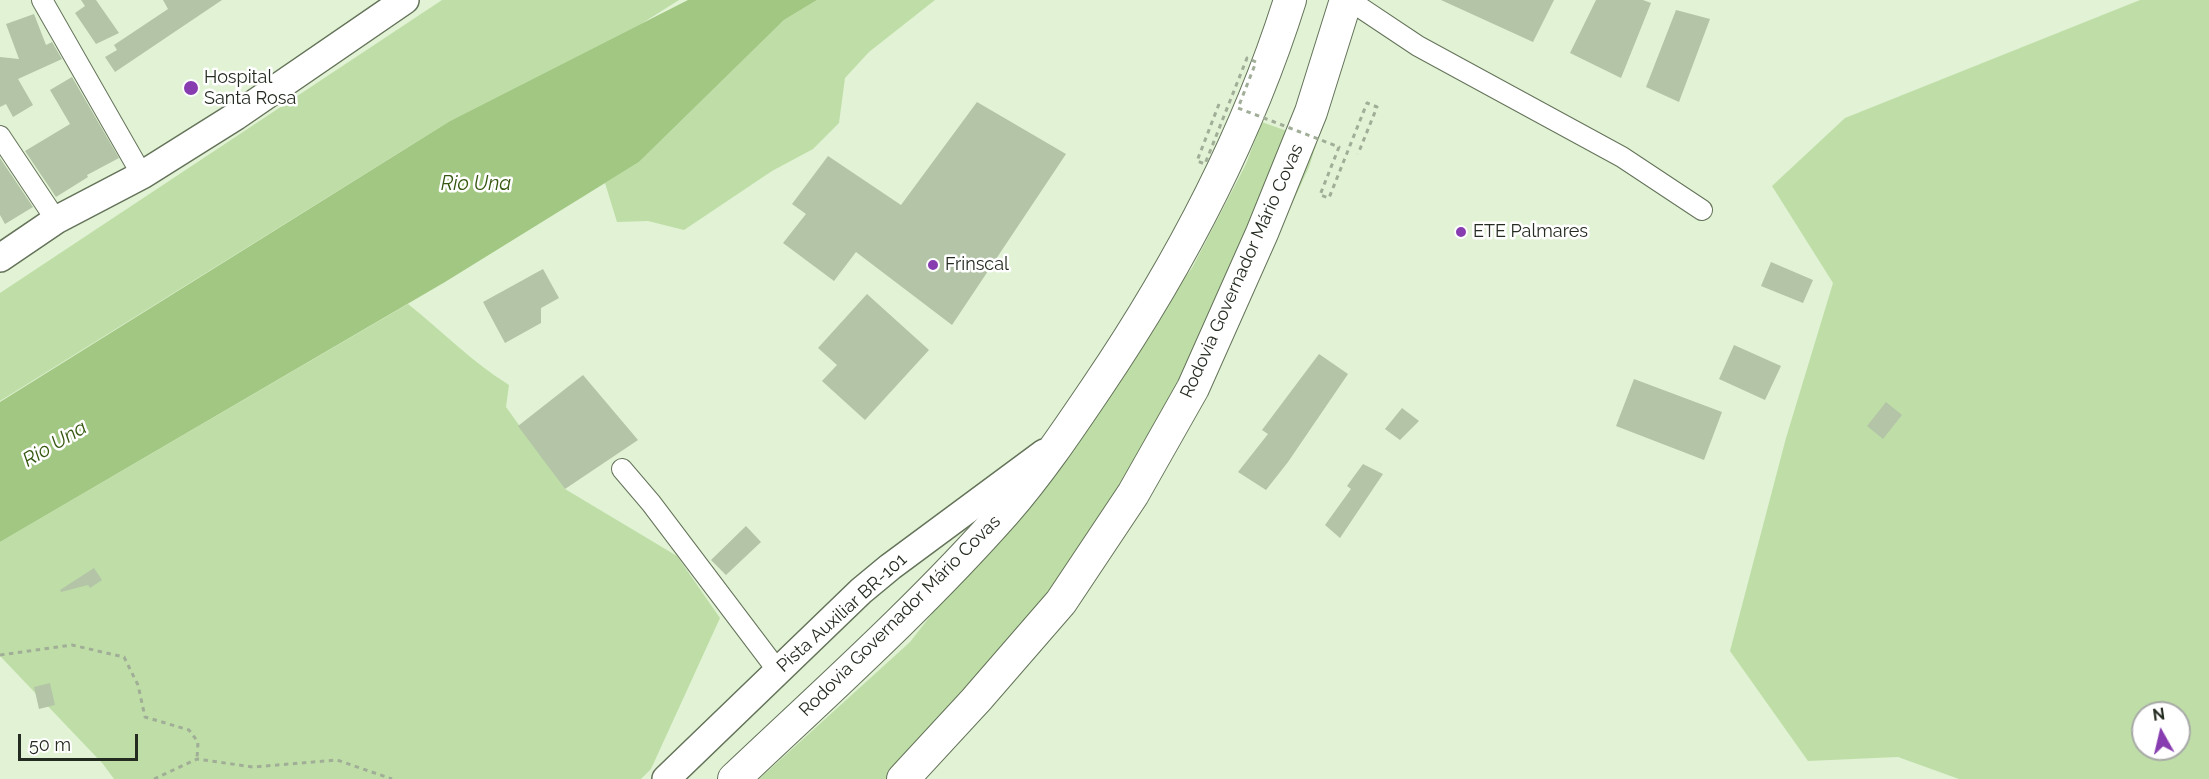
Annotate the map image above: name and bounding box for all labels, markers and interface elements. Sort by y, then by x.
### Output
place label: Hospital Santa Rosa [204,67,296,110]
marker: Hospital Santa Rosa [182,79,200,97]
street label: Rodovia Governador Mário Covas [1176,141,1308,401]
water label: Rio Una [441,172,511,196]
place label: ETE Palmares [1473,221,1588,243]
marker: ETE Palmares [1454,225,1468,239]
place label: Frinscal [945,254,1009,276]
marker: Frinscal [926,258,940,272]
water label: Rio Una [19,416,91,472]
street label: Rodovia Governador Mário Covas [795,511,1005,721]
street label: Pista Auxiliar BR-101 [773,549,911,677]
north arrow [2131,701,2191,761]
text: N [2151,704,2166,725]
scale bar [21,722,141,760]
text: 50 m [29,734,71,755]

